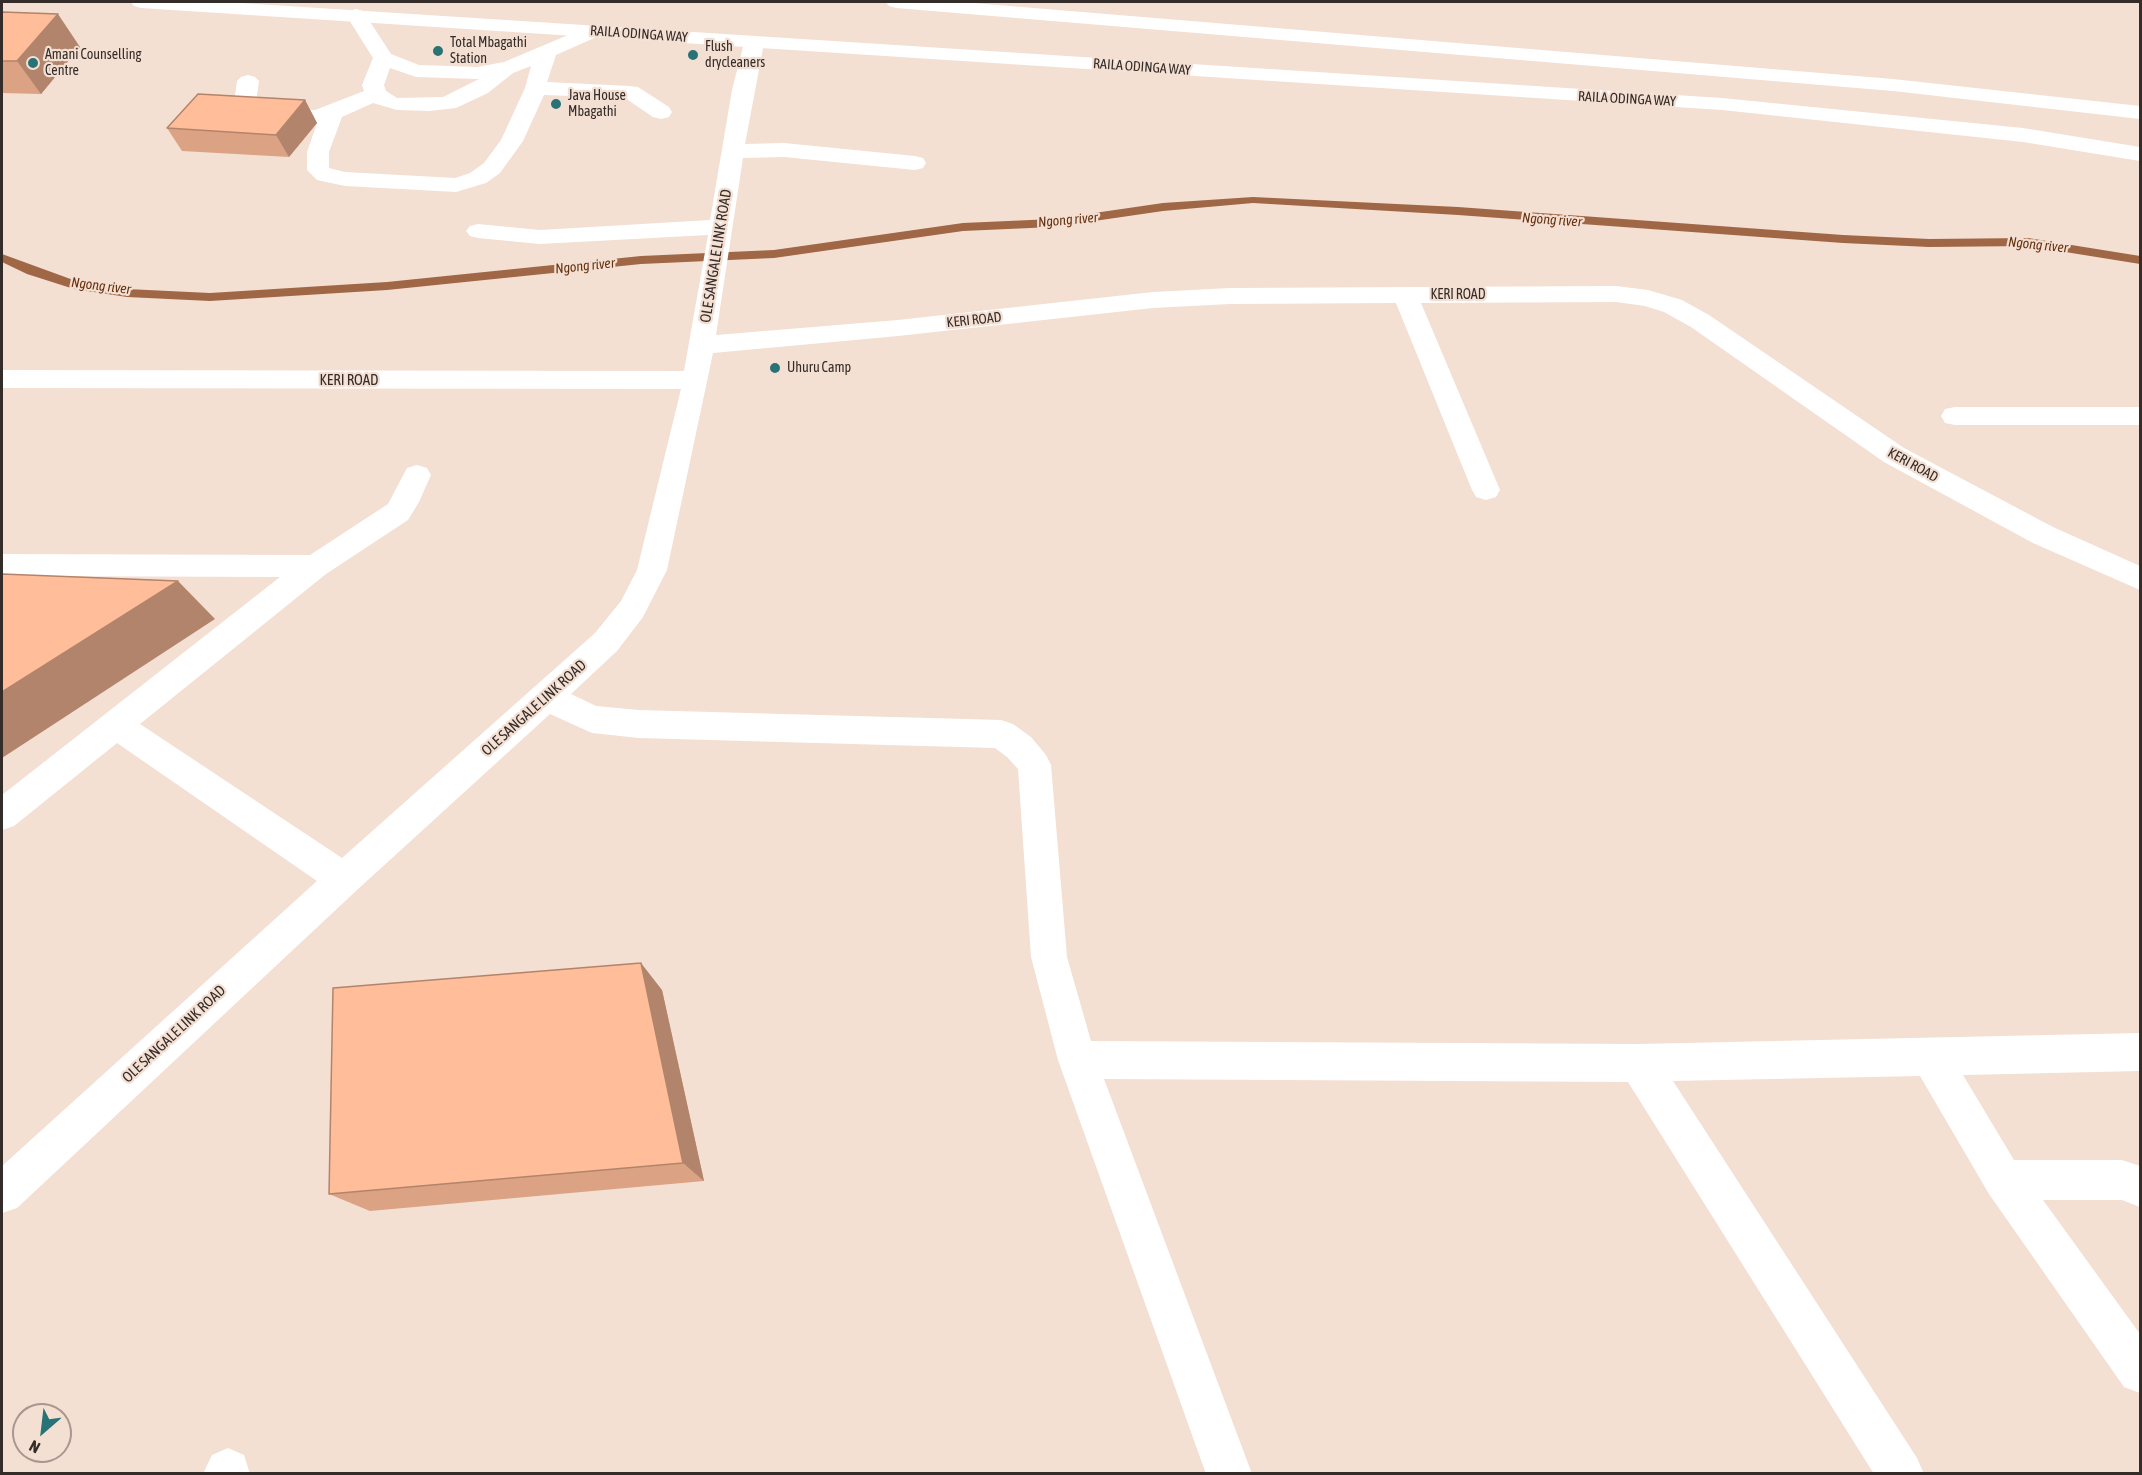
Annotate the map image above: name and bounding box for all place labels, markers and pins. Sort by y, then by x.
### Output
place label: Total Mbagathi Station [450,35,527,68]
place label: Flush drycleaners [705,39,765,72]
marker: Total Mbagathi Station [431,44,445,58]
place label: Amani Counselling Centre [45,47,142,80]
marker: Flush drycleaners [686,48,700,62]
marker: Amani Counselling Centre [26,56,40,70]
place label: Java House Mbagathi [568,88,626,120]
marker: Java House Mbagathi [549,97,563,111]
place label: Uhuru Camp [787,360,851,376]
marker: Uhuru Camp [768,361,782,375]

